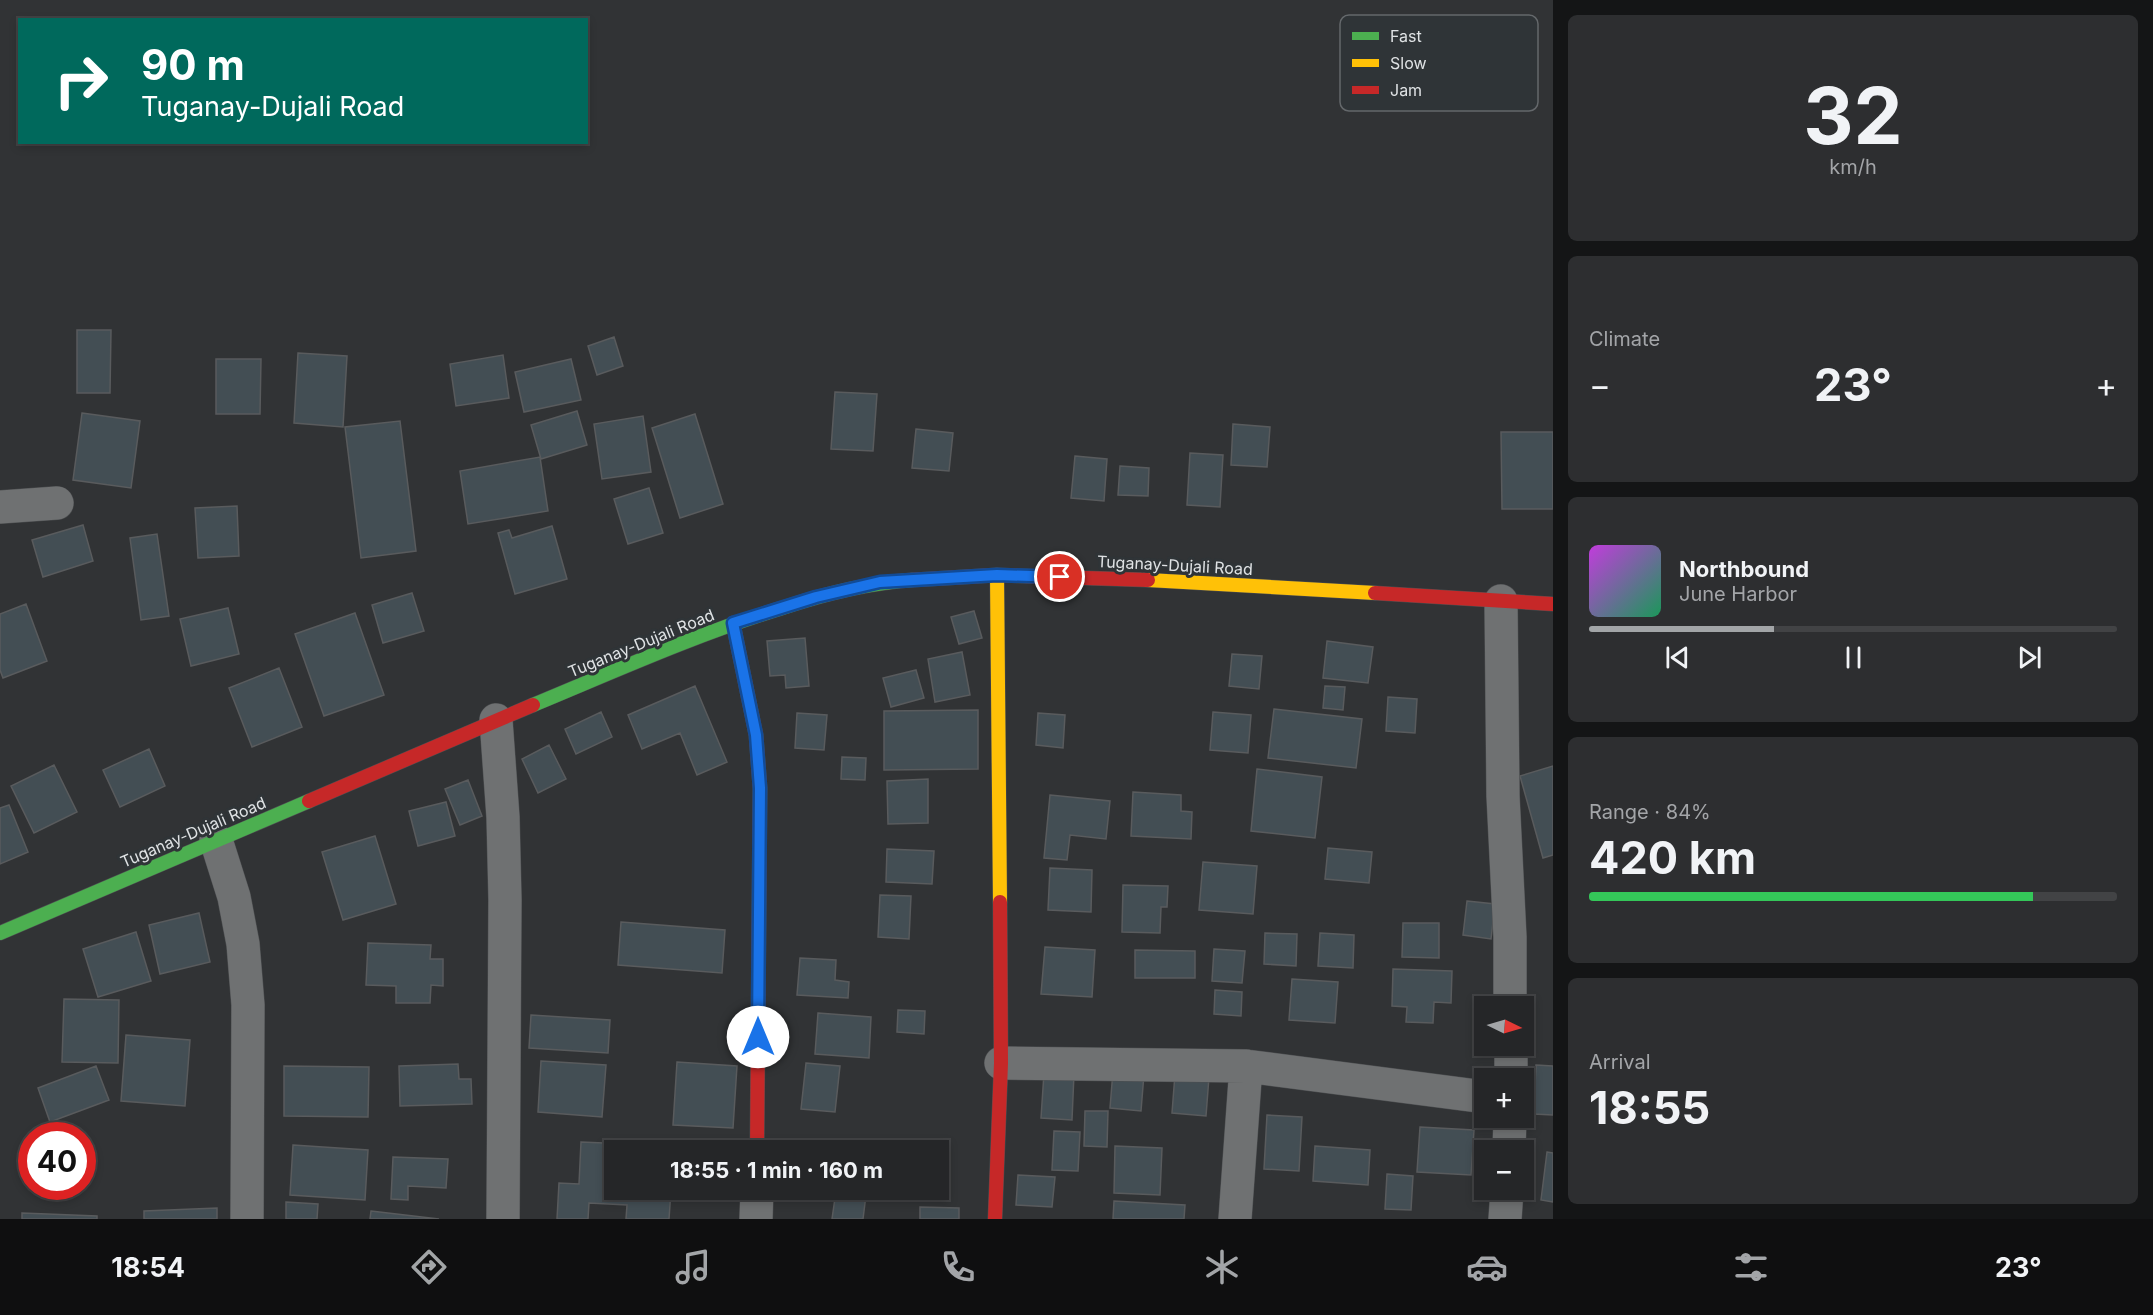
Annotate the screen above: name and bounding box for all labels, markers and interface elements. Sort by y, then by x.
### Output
legend [1340,15,1538,111]
text: Fast [1390,26,1422,46]
text: 90 m [141,39,245,90]
icon: right [42,42,120,120]
text: Slow [1390,53,1427,73]
text: 32 [1803,68,1903,163]
text: Jam [1390,80,1422,100]
text: Tuganay-Dujali Road [141,90,404,123]
text: km/h [1829,155,1877,179]
text: Climate [1589,327,1660,351]
text: 23° [1814,357,1892,412]
text: − [1589,365,1611,405]
text: + [2095,365,2117,405]
pin [1034,551,1085,602]
street label: Tuganay-Dujali Road [1097,551,1253,579]
text: Northbound [1679,556,1809,582]
icon: arrive [1043,560,1076,593]
text: June Harbor [1679,582,1797,606]
street label: Tuganay-Dujali Road [565,605,717,681]
icon: previous [1661,641,1694,674]
icon: pause [1837,641,1870,674]
icon: next [2013,641,2046,674]
street label: Tuganay-Dujali Road [117,792,269,872]
text: Range · 84% [1589,800,1711,824]
text: 420 km [1589,830,1756,885]
north arrow [1474,996,1534,1056]
map controls [1474,996,1534,1200]
position arrow [726,1005,790,1069]
text: Arrival [1589,1050,1651,1074]
button: + [1474,1068,1534,1128]
text: 18:55 [1589,1080,1710,1135]
speed limit sign: 40 [18,1122,96,1200]
button: − [1474,1140,1534,1200]
text: 18:55 · 1 min · 160 m [670,1157,883,1183]
icon: directions [408,1246,450,1288]
icon: music [672,1246,714,1288]
icon: phone [937,1246,979,1288]
icon: climate [1201,1246,1243,1288]
icon: car [1466,1246,1508,1288]
icon: filters [1730,1246,1772,1288]
text: 18:54 [111,1251,185,1284]
text: 23° [1995,1251,2042,1284]

